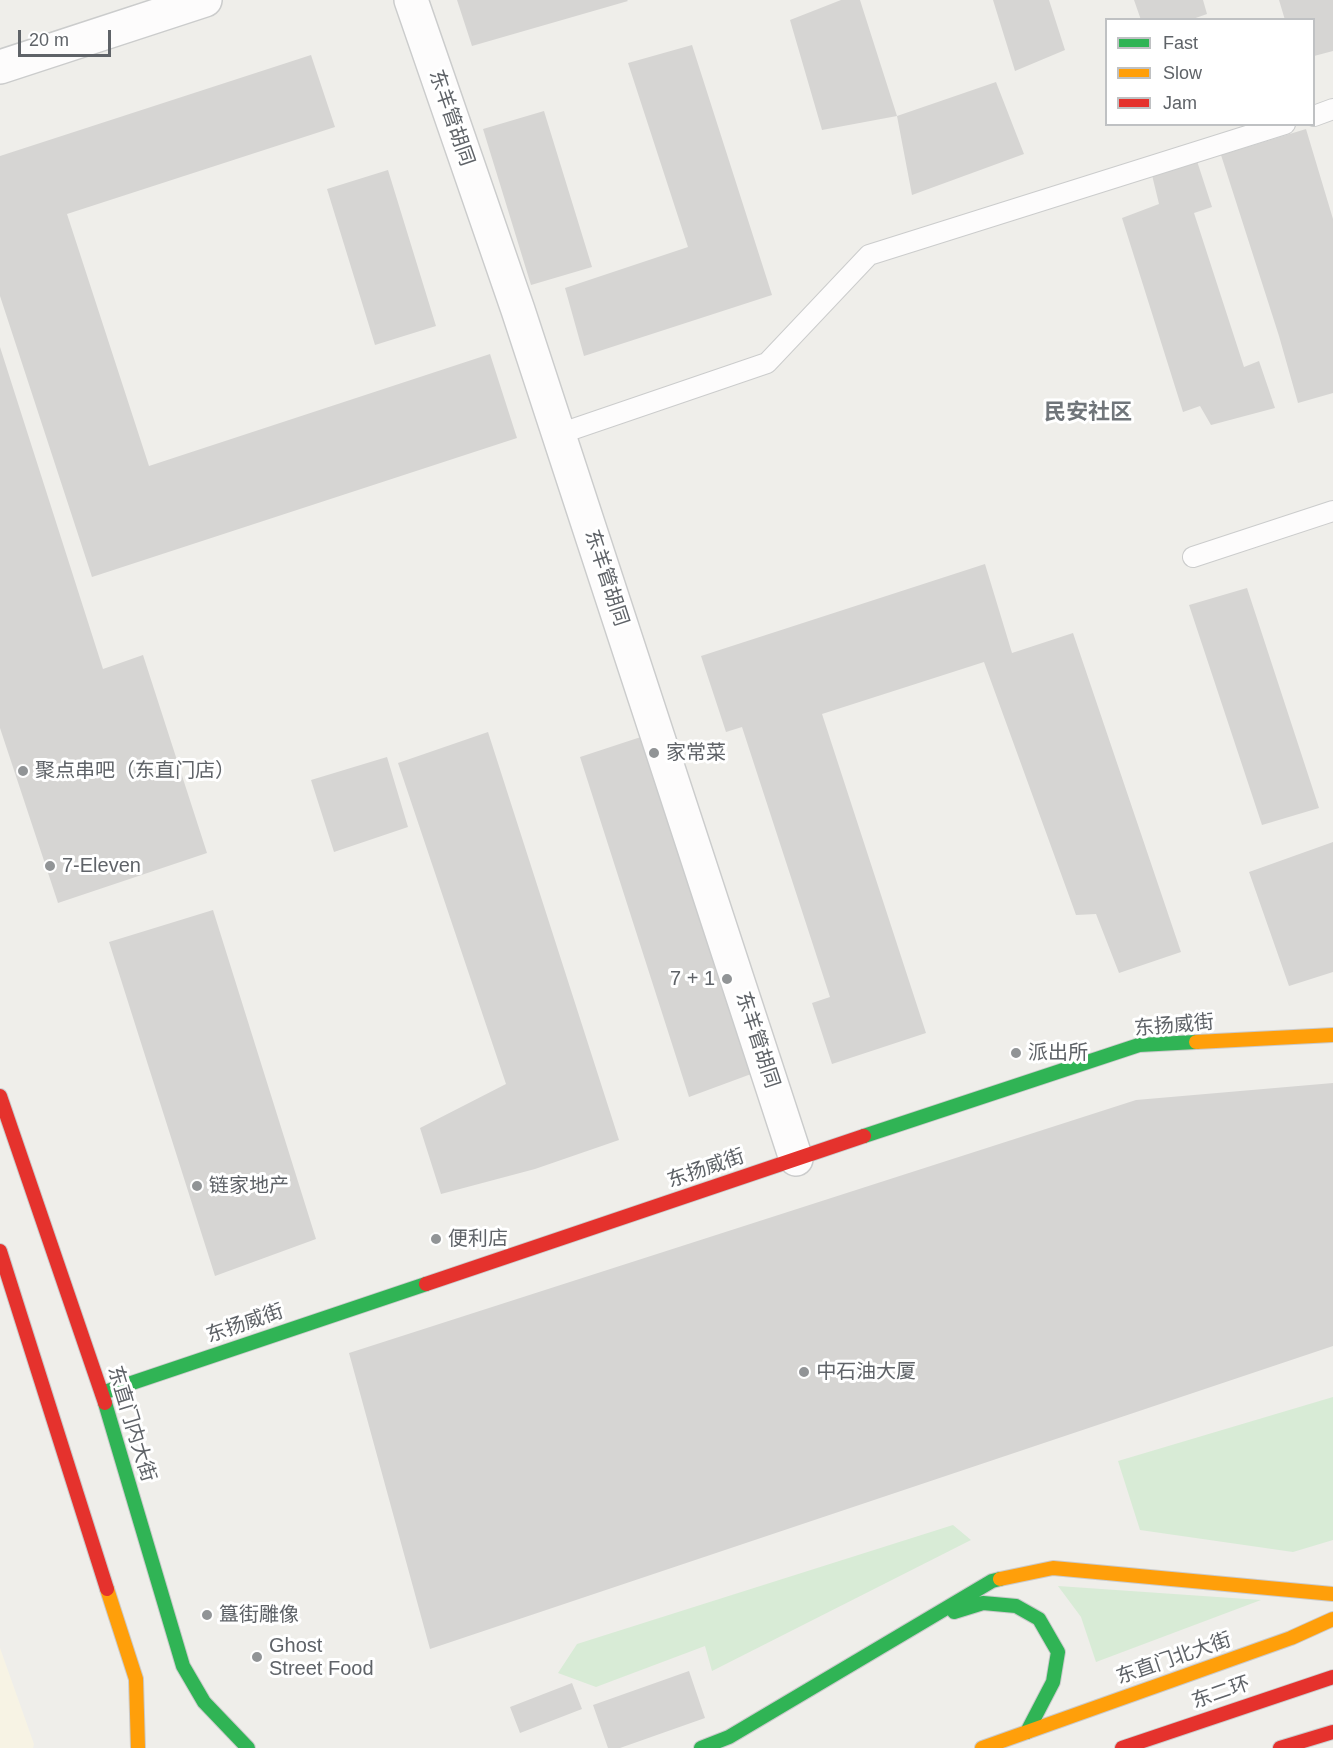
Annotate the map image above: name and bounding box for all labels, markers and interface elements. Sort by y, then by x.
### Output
scale bar [21,18,114,56]
legend [1105,18,1315,126]
text: 20 m [29,30,69,50]
text: Fast [1163,33,1198,53]
text: Slow [1163,63,1202,83]
street label: 东羊管胡同 [423,67,479,169]
text: Jam [1163,93,1197,113]
district label: 民安社区 [1044,400,1132,426]
street label: 东羊管胡同 [579,527,633,629]
place label: 家常菜 [666,741,726,765]
marker: 家常菜 [647,746,661,760]
place label: 聚点串吧（东直门店） [35,759,235,783]
marker: 聚点串吧（东直门店） [16,764,30,778]
place label: 7-Eleven [62,854,141,878]
marker: 7-Eleven [43,859,57,873]
place label: 7 + 1 [670,967,715,991]
marker: 7 + 1 [720,972,734,986]
street label: 东羊管胡同 [730,989,784,1091]
street label: 东扬威街 [1133,1011,1215,1041]
place label: 派出所 [1028,1041,1088,1065]
marker: 派出所 [1009,1046,1023,1060]
street label: 东扬威街 [664,1145,748,1193]
place label: 链家地产 [209,1174,289,1198]
marker: 链家地产 [190,1179,204,1193]
place label: 便利店 [448,1227,508,1251]
marker: 便利店 [429,1232,443,1246]
street label: 东扬威街 [203,1300,287,1348]
place label: 中石油大厦 [816,1360,916,1384]
street label: 东直门内大街 [102,1363,160,1485]
marker: 中石油大厦 [797,1365,811,1379]
place label: 簋街雕像 [219,1603,299,1627]
marker: 簋街雕像 [200,1608,214,1622]
street label: 东直门北大街 [1113,1628,1235,1690]
place label: Ghost Street Food [269,1634,374,1681]
marker: Ghost Street Food [250,1650,264,1664]
street label: 东二环 [1189,1672,1253,1714]

